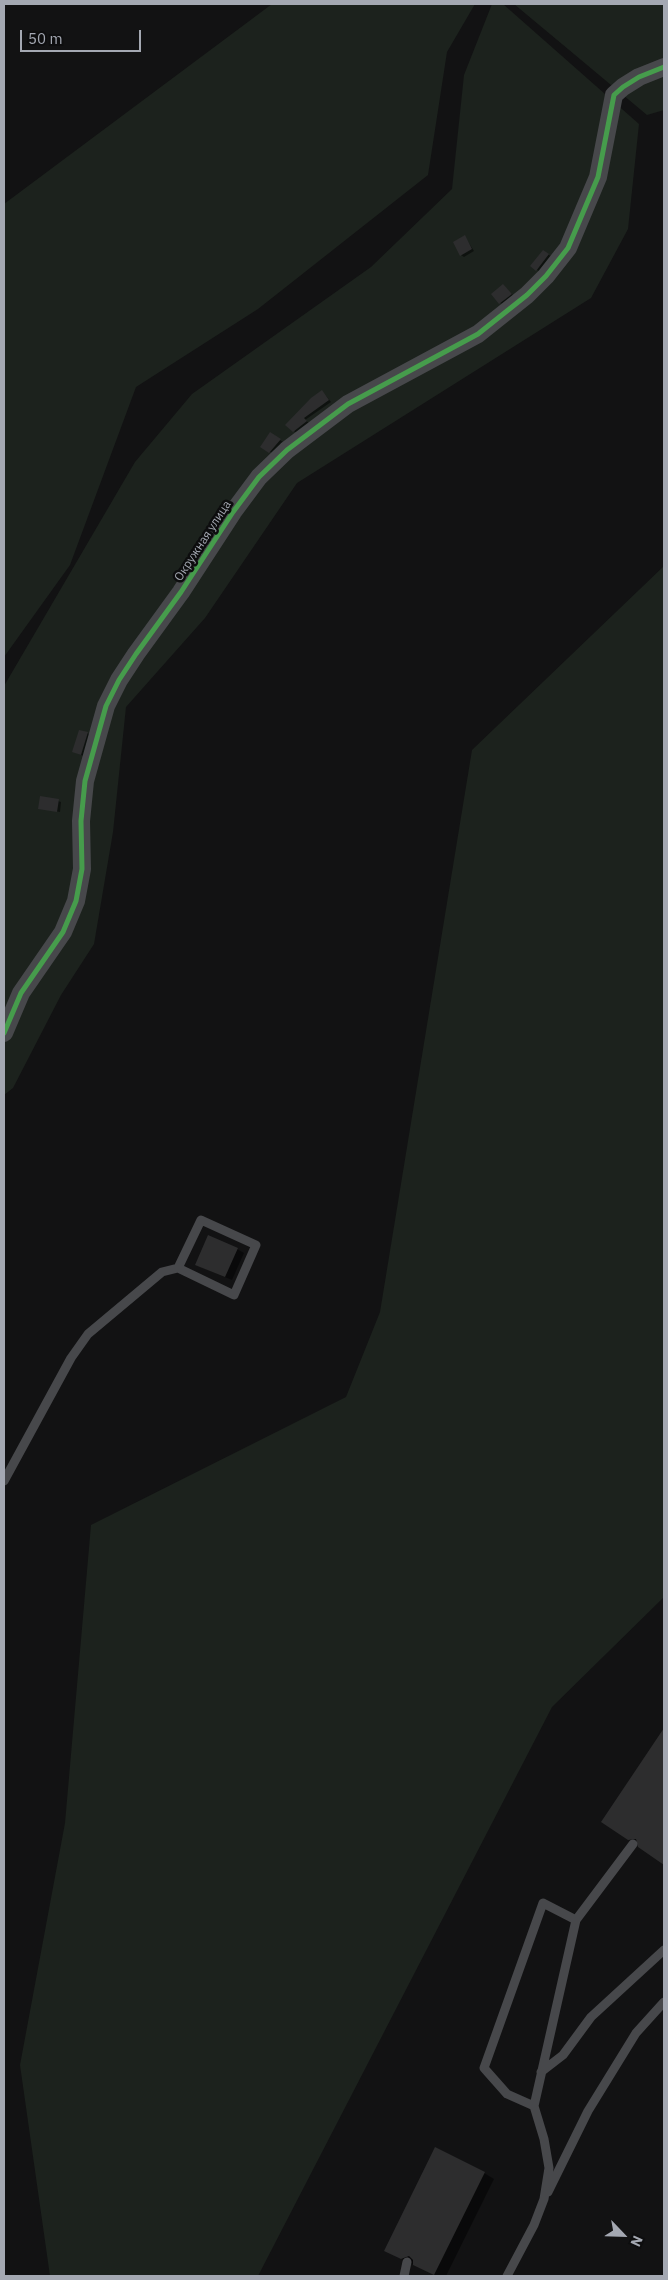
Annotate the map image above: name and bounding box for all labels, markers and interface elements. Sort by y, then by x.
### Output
scale bar [22,20,144,52]
text: 50 m [28,29,63,48]
street label: Окружная улица [172,498,234,584]
north arrow [598,2210,648,2260]
text: N [626,2233,647,2249]

